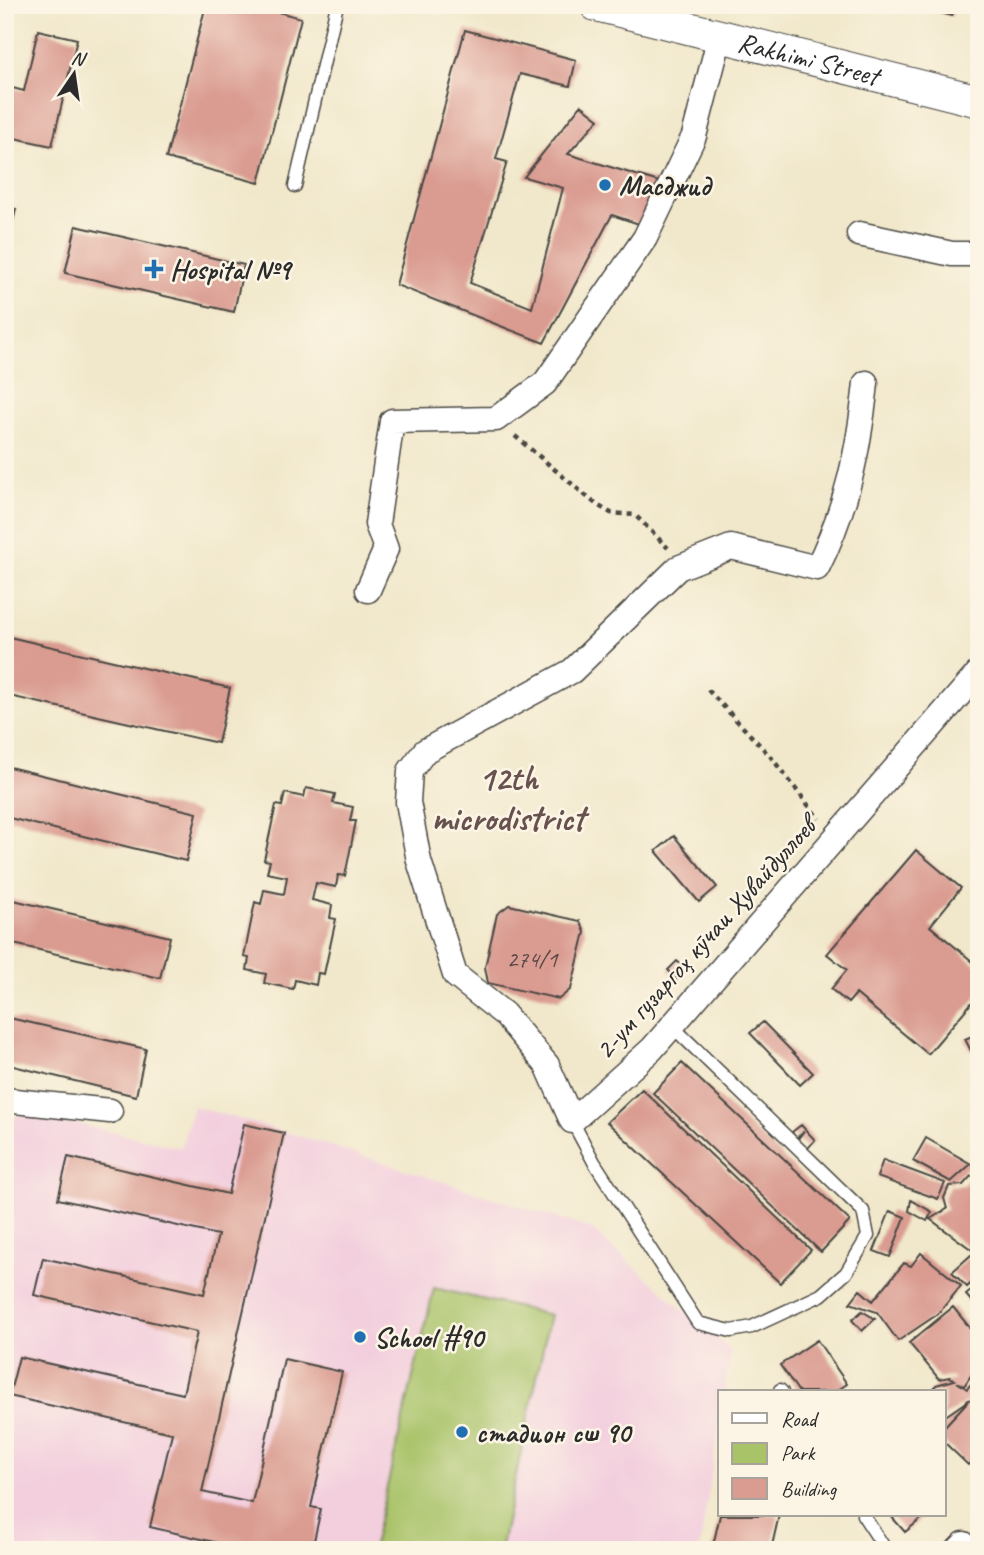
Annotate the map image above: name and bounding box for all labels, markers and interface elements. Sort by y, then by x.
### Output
street label: Rakhimi Street [734,24,886,94]
north arrow [38,38,108,108]
text: N [69,45,89,72]
place label: Масджид [619,168,714,203]
marker: Масджид [597,177,613,193]
place label: Hospital №9 [170,252,294,287]
marker: Hospital №9 [144,259,164,279]
district label: 12th microdistrict [431,756,590,841]
street label: 2-ум гузаргоҳ кӯчаи Ҳувайдуллоев [587,805,827,1066]
house number: 274/1 [506,944,559,974]
place label: School #90 [374,1320,486,1355]
marker: School #90 [352,1329,368,1345]
legend [718,1390,946,1516]
text: Road [781,1406,820,1432]
place label: стадион сш 90 [476,1415,634,1450]
marker: стадион сш 90 [454,1424,470,1440]
text: Park [781,1440,816,1466]
text: Building [781,1476,838,1502]

